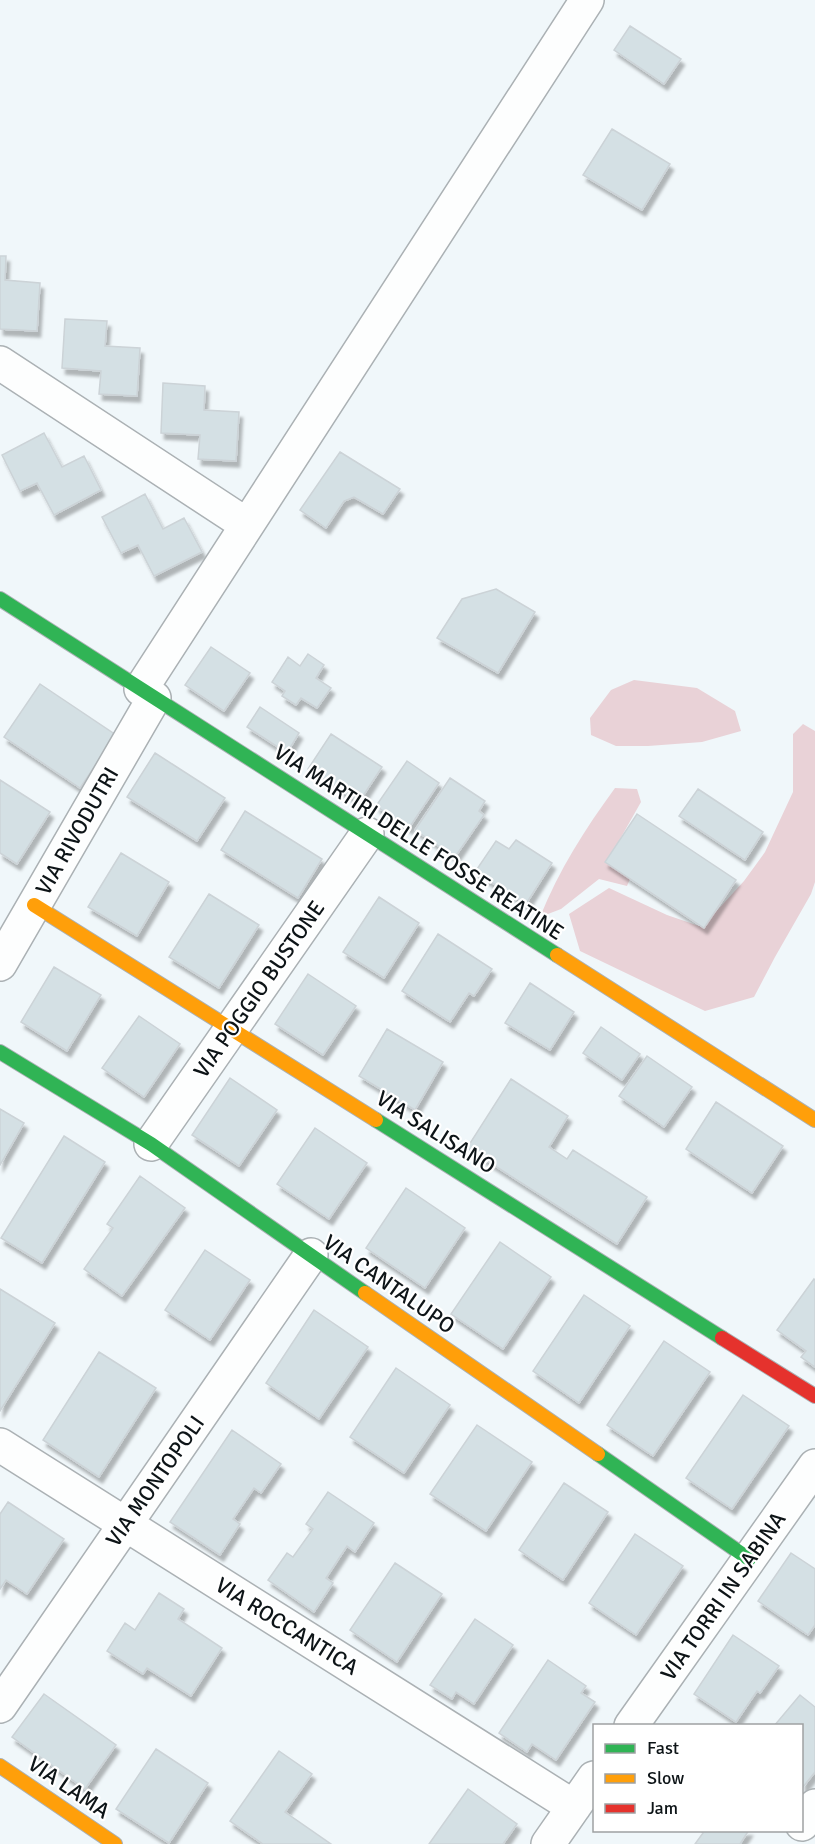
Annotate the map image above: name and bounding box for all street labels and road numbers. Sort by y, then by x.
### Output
street label: VIA MARTIRI DELLE FOSSE REATINE [269,738,569,946]
street label: VIA RIVODUTRI [29,762,125,900]
street label: VIA POGGIO BUSTONE [188,895,330,1083]
street label: VIA SALISANO [371,1085,501,1179]
street label: VIA CANTALUPO [318,1229,460,1339]
street label: VIA MONTOPOLI [100,1410,210,1552]
street label: VIA TORRI IN SABINA [655,1506,792,1686]
street label: VIA ROCCANTICA [210,1571,364,1681]
street label: VIA LAMA [23,1750,116,1825]

